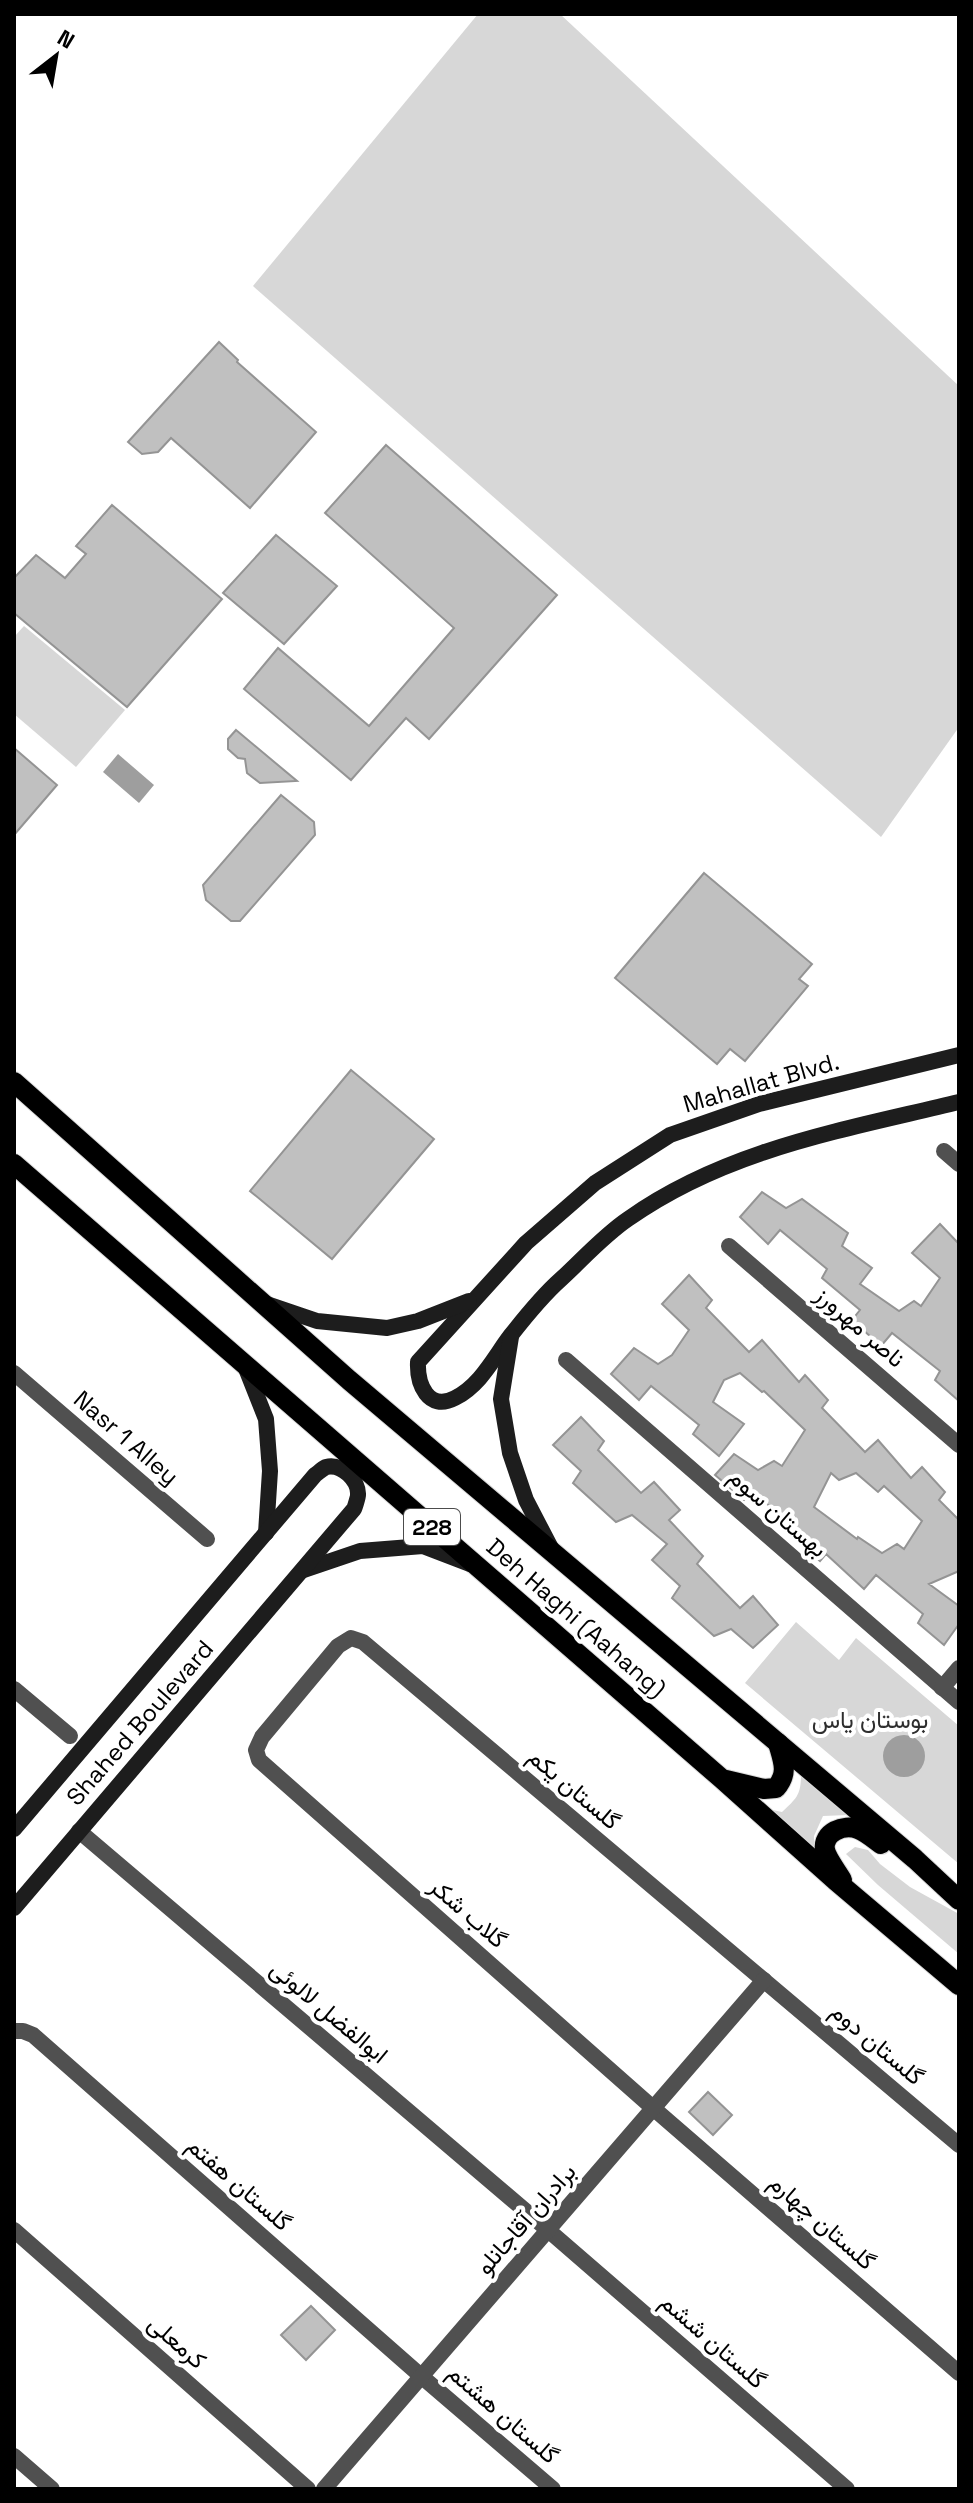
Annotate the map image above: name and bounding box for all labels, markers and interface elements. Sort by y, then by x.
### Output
north arrow [16,16,96,96]
text: N [53,23,80,55]
street label: Mahallat Blvd. [679,1045,842,1120]
street label: ناصر مهرورز [808,1278,912,1374]
street label: Nasr 1 Alley [67,1384,185,1492]
street label: بهستان سوم [722,1461,834,1565]
road number: 228 [404,1509,460,1545]
street label: Deh Haghi (Aahang) [480,1531,672,1704]
street label: Shahed Boulevard [59,1634,220,1812]
park label: بوستان یاس [812,1704,928,1735]
street label: گلستان یکم [521,1741,627,1837]
street label: گلاب شکر [422,1870,513,1955]
street label: ابوالفضل لالوئی [264,1953,395,2070]
street label: گلستان دوم [823,1995,931,2093]
street label: گلستان هفتم [180,2130,298,2238]
street label: برادران آقاجانلو [469,2157,582,2281]
street label: گلستان چهارم [762,2167,882,2277]
street label: گلستان ششم [653,2286,773,2396]
street label: کرمعلی [142,2308,213,2376]
street label: گلستان هشتم [441,2357,565,2471]

